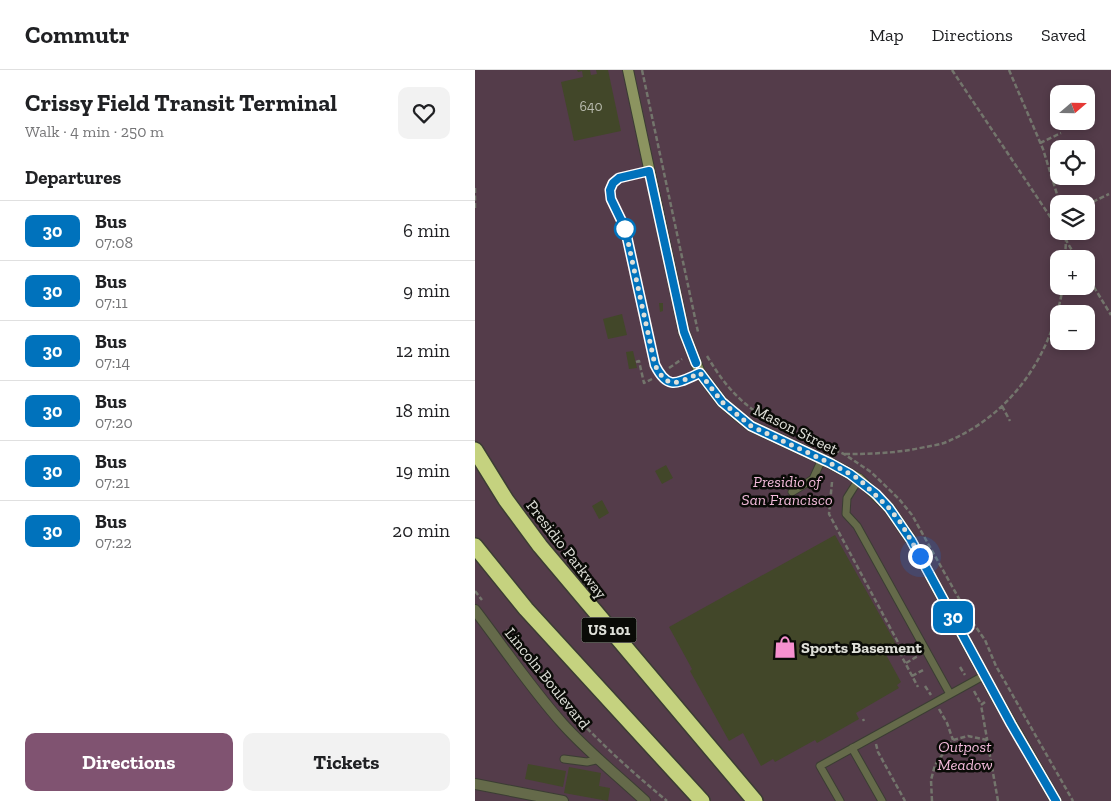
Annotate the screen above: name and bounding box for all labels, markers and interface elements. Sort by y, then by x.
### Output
text: Commutr [25,20,129,49]
text: Map [869,24,904,46]
text: Directions [932,24,1013,46]
text: Saved [1041,24,1086,46]
north arrow [1050,85,1095,130]
map controls [1050,85,1095,350]
button: heart [398,87,450,139]
text: Crissy Field Transit Terminal [25,88,337,117]
house number: 640 [579,98,603,115]
text: Walk · 4 min · 250 m [25,122,164,141]
button: locate [1050,140,1095,185]
text: Departures [25,166,121,189]
button: layers [1050,195,1095,240]
text: Bus [95,210,127,233]
unlabelled marker [614,218,636,240]
text: 6 min [403,219,450,242]
text: 30 [43,220,62,242]
text: 07:08 [95,233,133,252]
button: + [1050,250,1095,295]
text: Bus [95,270,127,293]
text: 9 min [403,279,450,302]
text: 30 [43,280,62,302]
text: 07:11 [95,293,128,312]
button: − [1050,305,1095,350]
text: Bus [95,330,127,353]
text: 12 min [396,339,450,362]
text: 30 [43,340,62,362]
text: 07:14 [95,353,130,372]
text: Bus [95,390,127,413]
text: 18 min [396,399,450,422]
text: 30 [43,400,62,422]
street label: Mason Street [751,400,841,459]
text: 07:20 [95,413,133,432]
text: Bus [95,450,127,473]
text: 19 min [396,459,450,482]
text: 30 [43,460,62,482]
park label: Presidio of San Francisco [741,472,833,509]
text: 07:21 [95,473,130,492]
street label: Presidio Parkway [522,496,611,603]
text: Bus [95,510,127,533]
text: 20 min [392,519,450,542]
text: 30 [43,520,62,542]
text: 07:22 [95,533,132,552]
your location [908,544,933,569]
line badge: 30 [931,601,975,633]
text: 30 [943,606,963,628]
road number: US 101 [581,618,637,642]
street label: Lincoln Boulevard [501,624,594,733]
shop icon: Sports Basement [772,634,798,660]
place label: Sports Basement [801,638,923,657]
button: Directions [25,733,233,791]
button: Tickets [243,733,450,791]
park label: Outpost Meadow [937,737,993,774]

